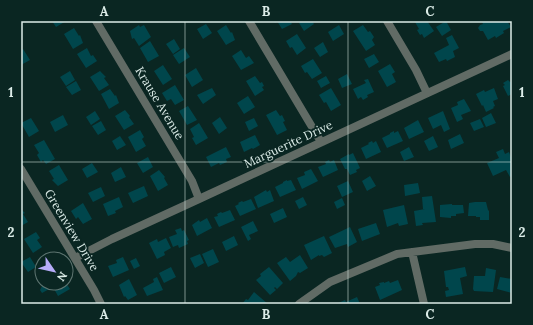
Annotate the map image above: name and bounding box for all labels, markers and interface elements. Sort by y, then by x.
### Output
text: A [100,3,109,20]
text: B [262,3,271,20]
text: C [426,3,435,20]
street label: Krause Avenue [132,64,188,143]
text: 1 [8,84,14,101]
text: 1 [519,84,525,101]
street label: Marguerite Drive [241,117,335,171]
street label: Greenview Drive [42,186,103,274]
text: 2 [8,224,15,241]
text: 2 [519,224,526,241]
north arrow [34,251,74,291]
text: N [54,269,70,284]
text: A [100,306,109,323]
text: B [262,306,271,323]
text: C [426,306,435,323]

